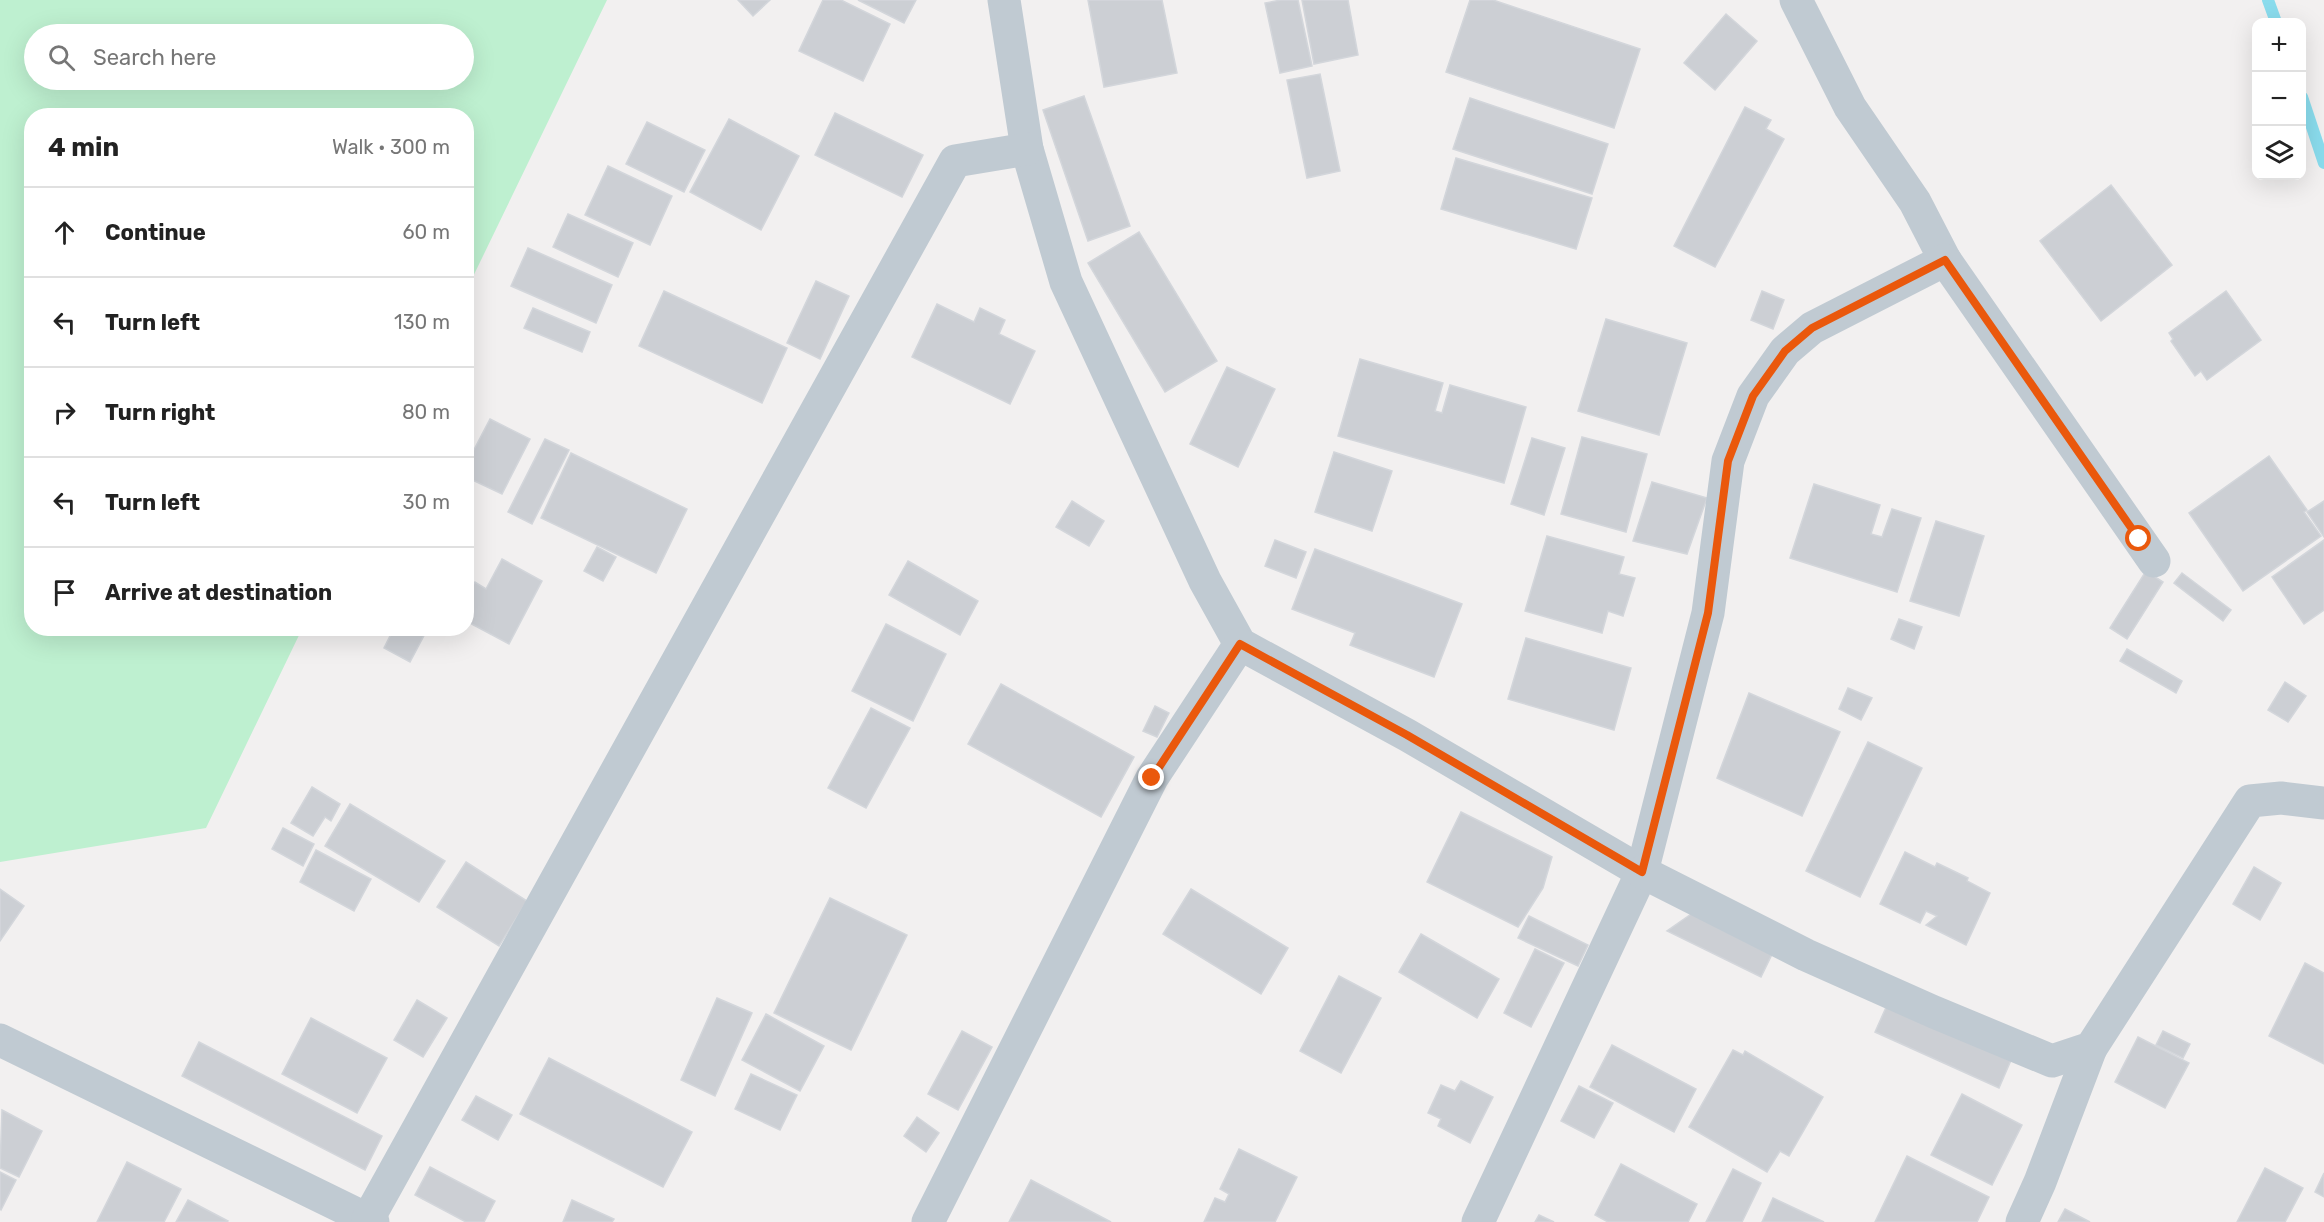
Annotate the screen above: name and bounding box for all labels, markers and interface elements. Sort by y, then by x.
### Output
map controls [2252,18,2306,180]
button: + [2252,18,2306,72]
search box [24,24,474,90]
icon: search [45,41,78,74]
text: Search here [93,44,216,71]
button: − [2252,72,2306,126]
button: layers [2252,126,2306,180]
text: 4 min [48,132,119,163]
text: Walk · 300 m [332,135,450,159]
icon: ahead [48,216,81,249]
text: Continue [105,219,206,246]
text: 60 m [403,220,450,244]
icon: left [48,306,81,339]
text: Turn left [105,309,200,336]
text: 130 m [394,310,450,334]
icon: right [48,396,81,429]
text: Turn right [105,399,215,426]
text: 80 m [402,400,450,424]
icon: left [48,486,81,519]
text: Turn left [105,489,200,516]
text: 30 m [403,490,450,514]
route start [2125,525,2151,551]
icon: arrive [48,576,81,609]
text: Arrive at destination [105,579,332,606]
route end [1138,764,1164,790]

